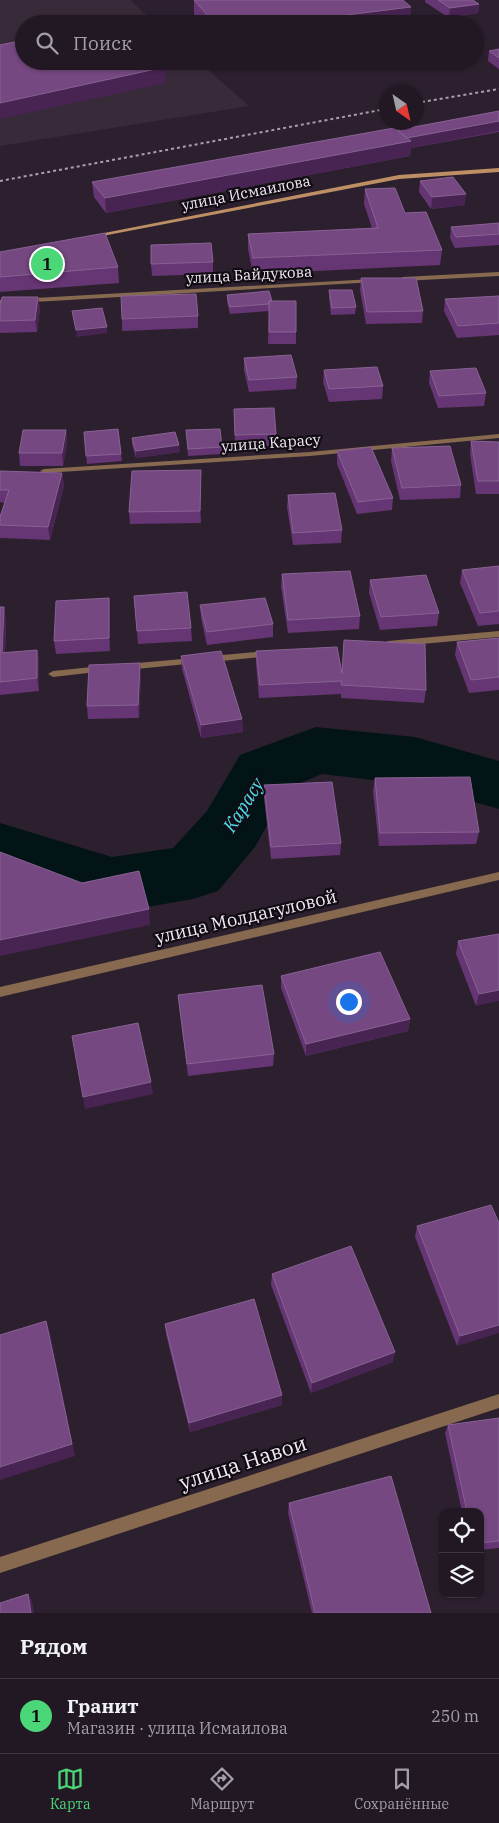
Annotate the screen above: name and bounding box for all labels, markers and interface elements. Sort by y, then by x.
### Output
search box [15,15,484,70]
icon: search [33,29,61,57]
text: Поиск [73,31,132,55]
north arrow [379,85,424,130]
street label: улица Исмаилова [180,171,312,214]
pin: 1 [31,245,63,283]
street label: улица Байдукова [185,262,313,287]
street label: улица Карасу [221,430,321,455]
water label: Карасу [217,772,270,837]
street label: улица Молдагуловой [153,884,339,949]
your location [336,989,362,1015]
street label: улица Навои [175,1428,310,1496]
map controls [439,1508,484,1598]
button: locate [439,1508,484,1553]
button: layers [439,1553,484,1598]
text: Рядом [20,1632,88,1660]
text: Гранит [67,1694,139,1718]
text: 1 [31,1706,41,1726]
text: 250 m [431,1706,479,1726]
text: Магазин · улица Исмаилова [67,1718,288,1738]
tab: Карта [50,1765,91,1813]
tab: Маршрут [190,1765,254,1813]
tab: Сохранённые [354,1765,449,1813]

